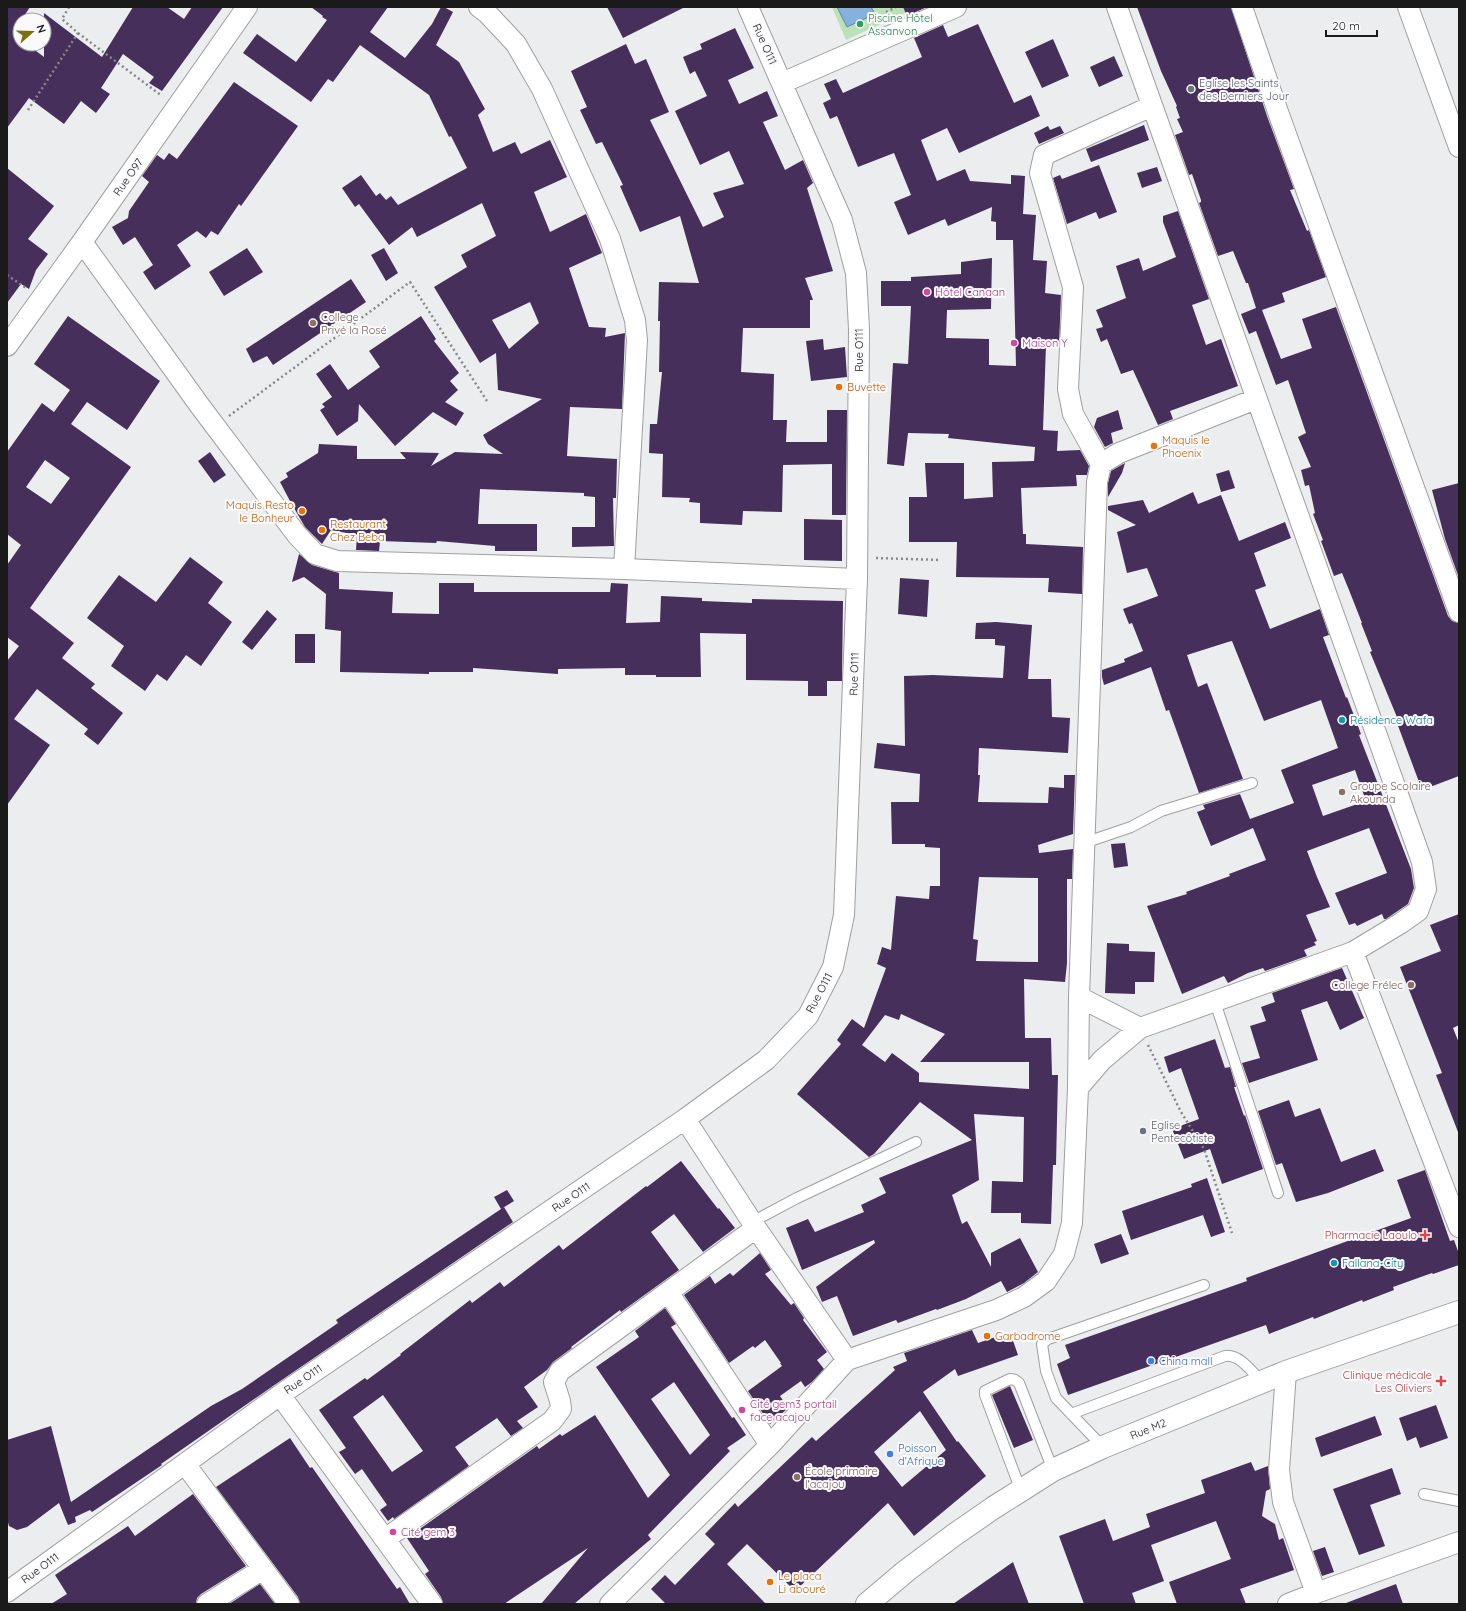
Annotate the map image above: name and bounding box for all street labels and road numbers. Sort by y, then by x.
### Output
street label: Rue O111 [750,21,780,67]
street label: Rue O97 [110,155,146,198]
street label: Rue O111 [852,328,866,372]
street label: Rue O111 [846,652,862,696]
street label: Rue O111 [803,971,835,1015]
street label: Rue O111 [549,1179,593,1215]
street label: Rue O111 [281,1361,325,1397]
street label: Rue M2 [1128,1415,1168,1443]
street label: Rue O111 [18,1550,62,1586]

